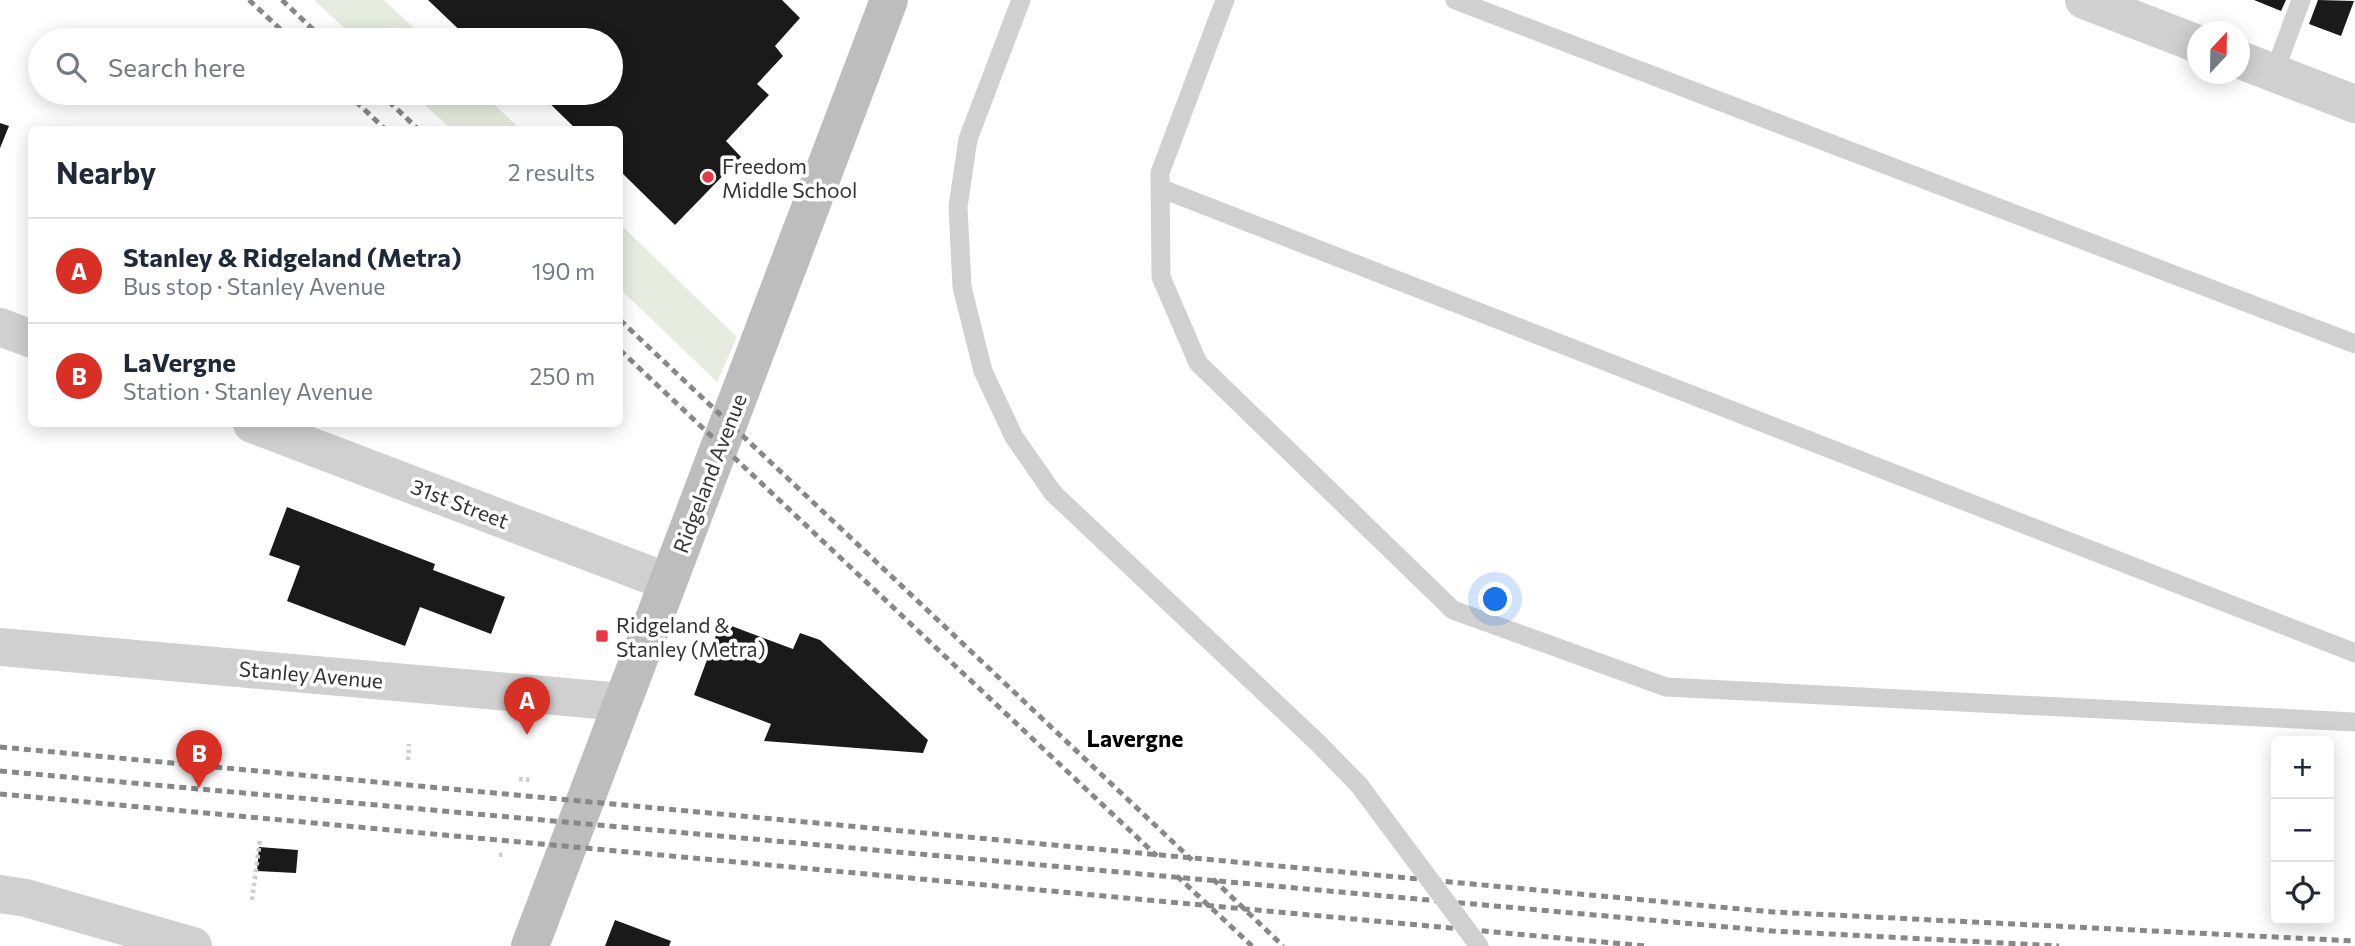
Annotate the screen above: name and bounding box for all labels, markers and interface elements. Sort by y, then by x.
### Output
north arrow [2187,21,2250,84]
search box [28,28,623,105]
icon: search [52,48,90,86]
text: Search here [108,51,246,82]
text: Nearby [56,153,156,190]
place label: Freedom Middle School [722,153,857,202]
text: 2 results [508,158,595,186]
marker: Freedom Middle School [700,169,716,185]
text: Stanley & Ridgeland (Metra) [123,241,462,272]
text: A [71,257,87,285]
text: 190 m [532,257,595,285]
text: Bus stop · Stanley Avenue [123,272,385,300]
text: LaVergne [123,346,236,377]
text: B [71,362,87,390]
text: 250 m [530,362,595,390]
text: Station · Stanley Avenue [123,377,373,405]
street label: Ridgeland Avenue [667,390,751,556]
street label: 31st Street [408,473,512,533]
your location [1478,582,1512,616]
place label: Ridgeland & Stanley (Metra) [616,612,766,661]
marker: Ridgeland & Stanley (Metra) [594,628,610,644]
street label: Stanley Avenue [238,655,384,693]
pin: A [504,677,550,735]
district label: Lavergne [1087,724,1183,752]
pin: B [176,730,222,788]
map controls [2271,736,2334,925]
button: + [2271,736,2334,799]
button: − [2271,799,2334,862]
button: locate [2271,862,2334,925]

